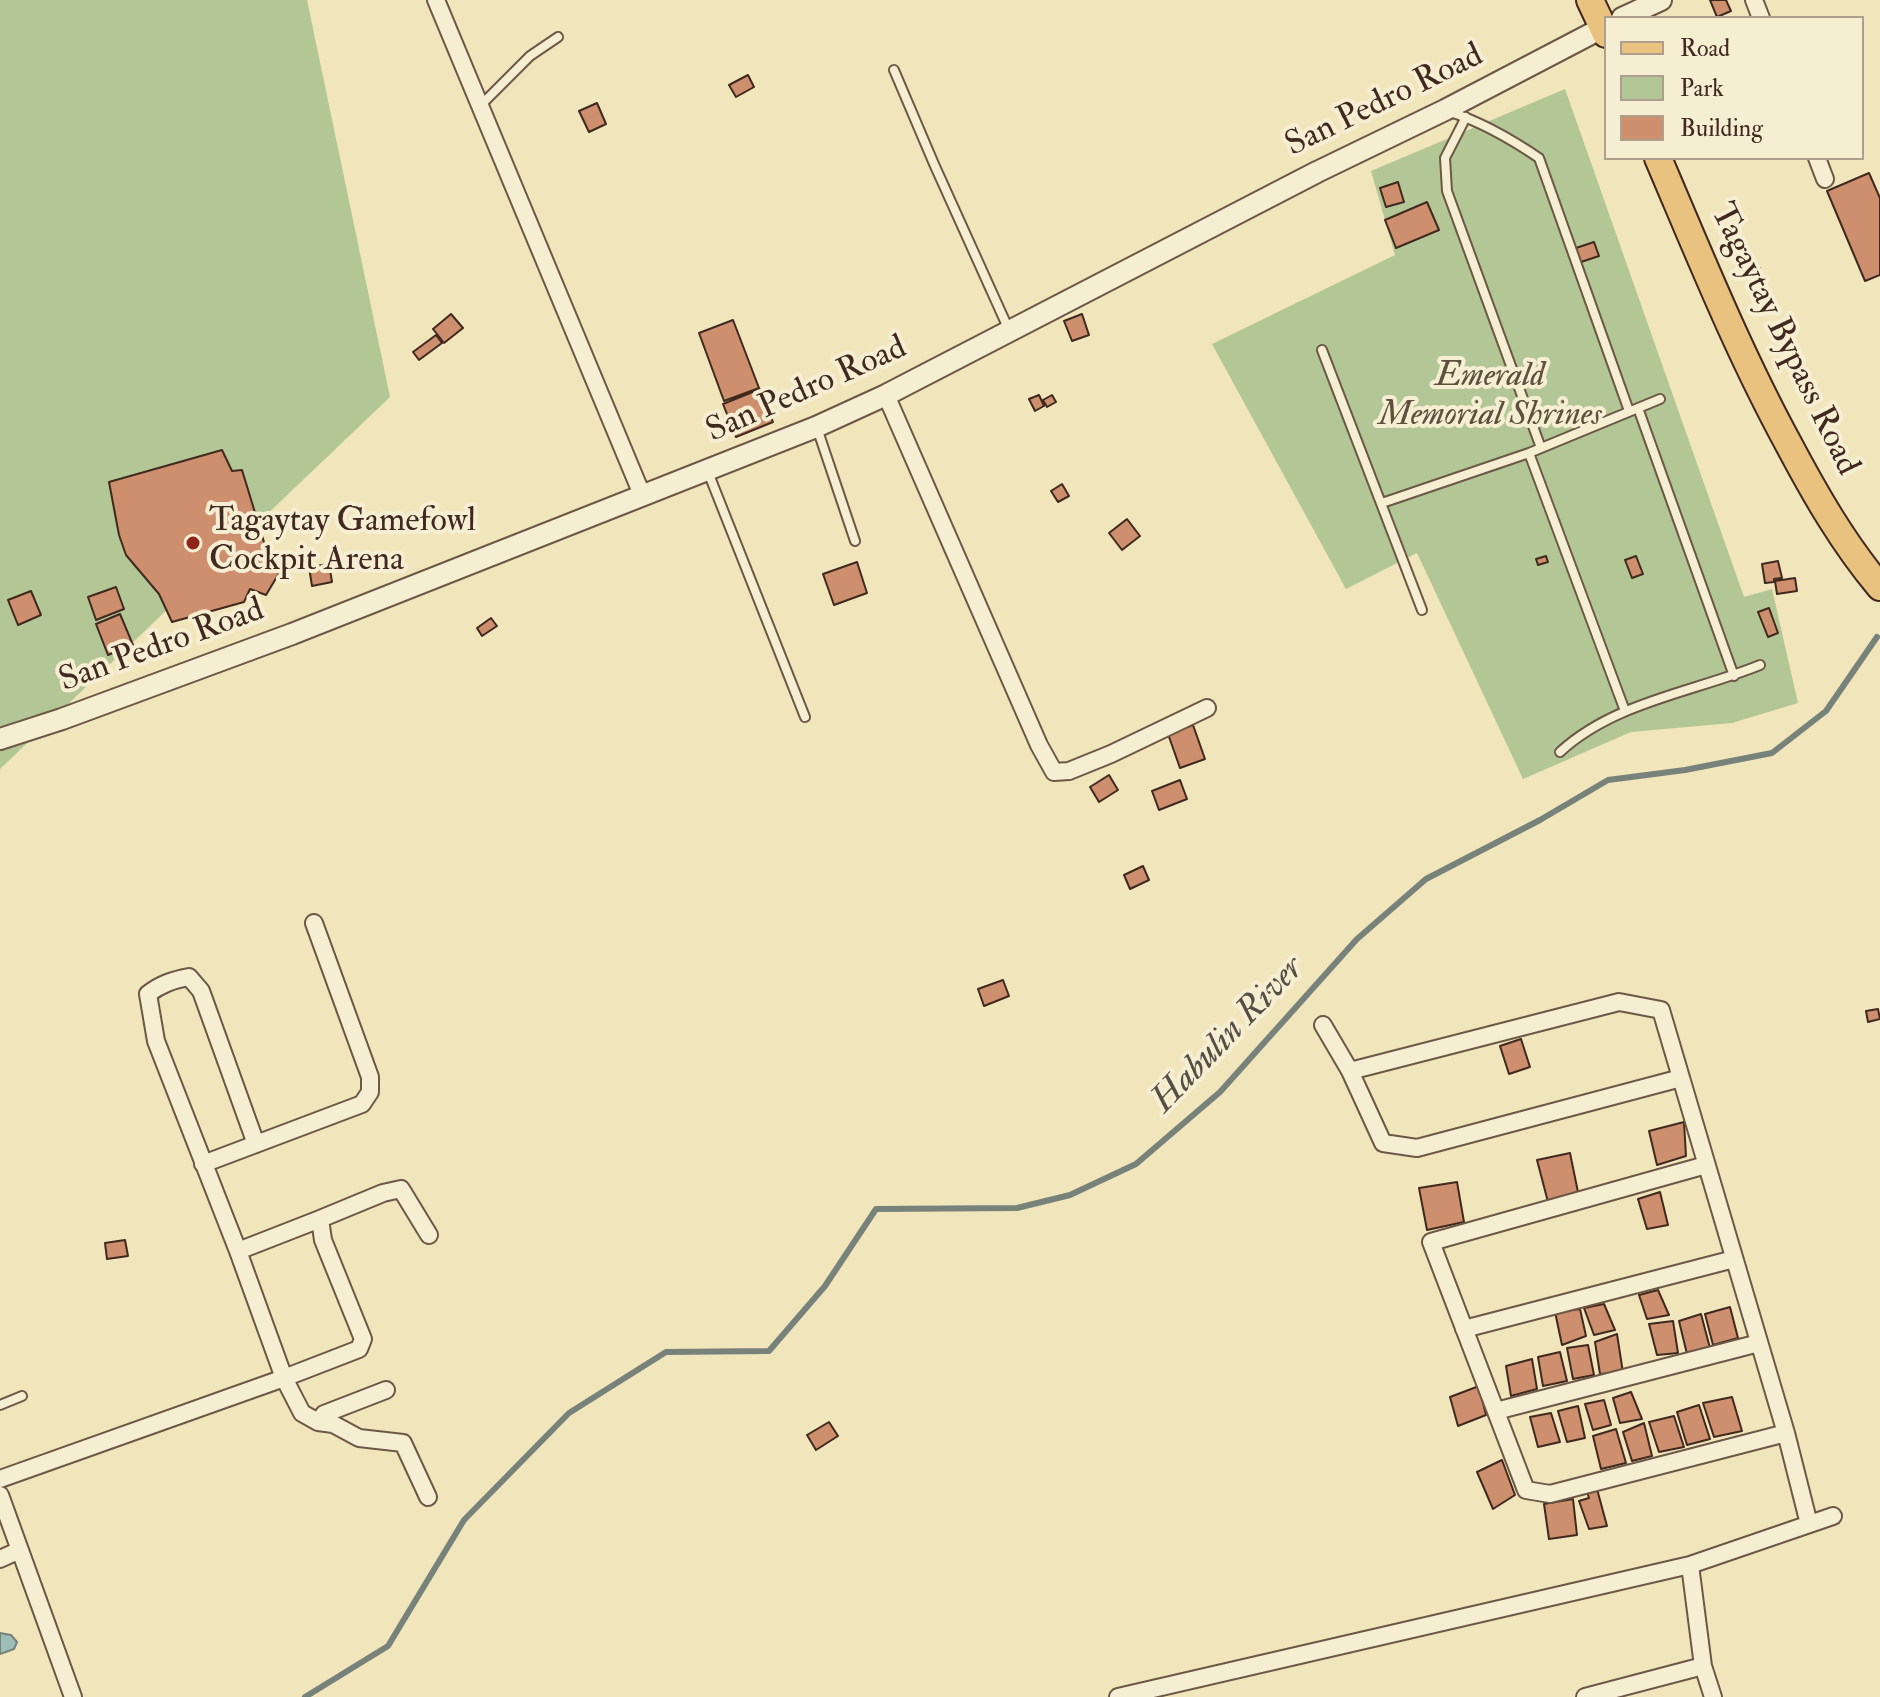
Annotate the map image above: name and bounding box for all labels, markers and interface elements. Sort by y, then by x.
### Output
legend [1604,16,1864,160]
text: Road [1680,33,1730,64]
street label: San Pedro Road [1280,37,1490,167]
text: Park [1680,73,1724,104]
text: Building [1680,113,1763,144]
street label: Tagaytay Bypass Road [1699,197,1867,483]
street label: San Pedro Road [701,329,913,453]
park label: Emerald Memorial Shrines [1378,358,1602,438]
place label: Tagaytay Gamefowl Cockpit Arena [209,503,476,582]
marker: Tagaytay Gamefowl Cockpit Arena [184,534,202,552]
street label: San Pedro Road [54,591,270,703]
water label: Habulin River [1144,949,1314,1123]

